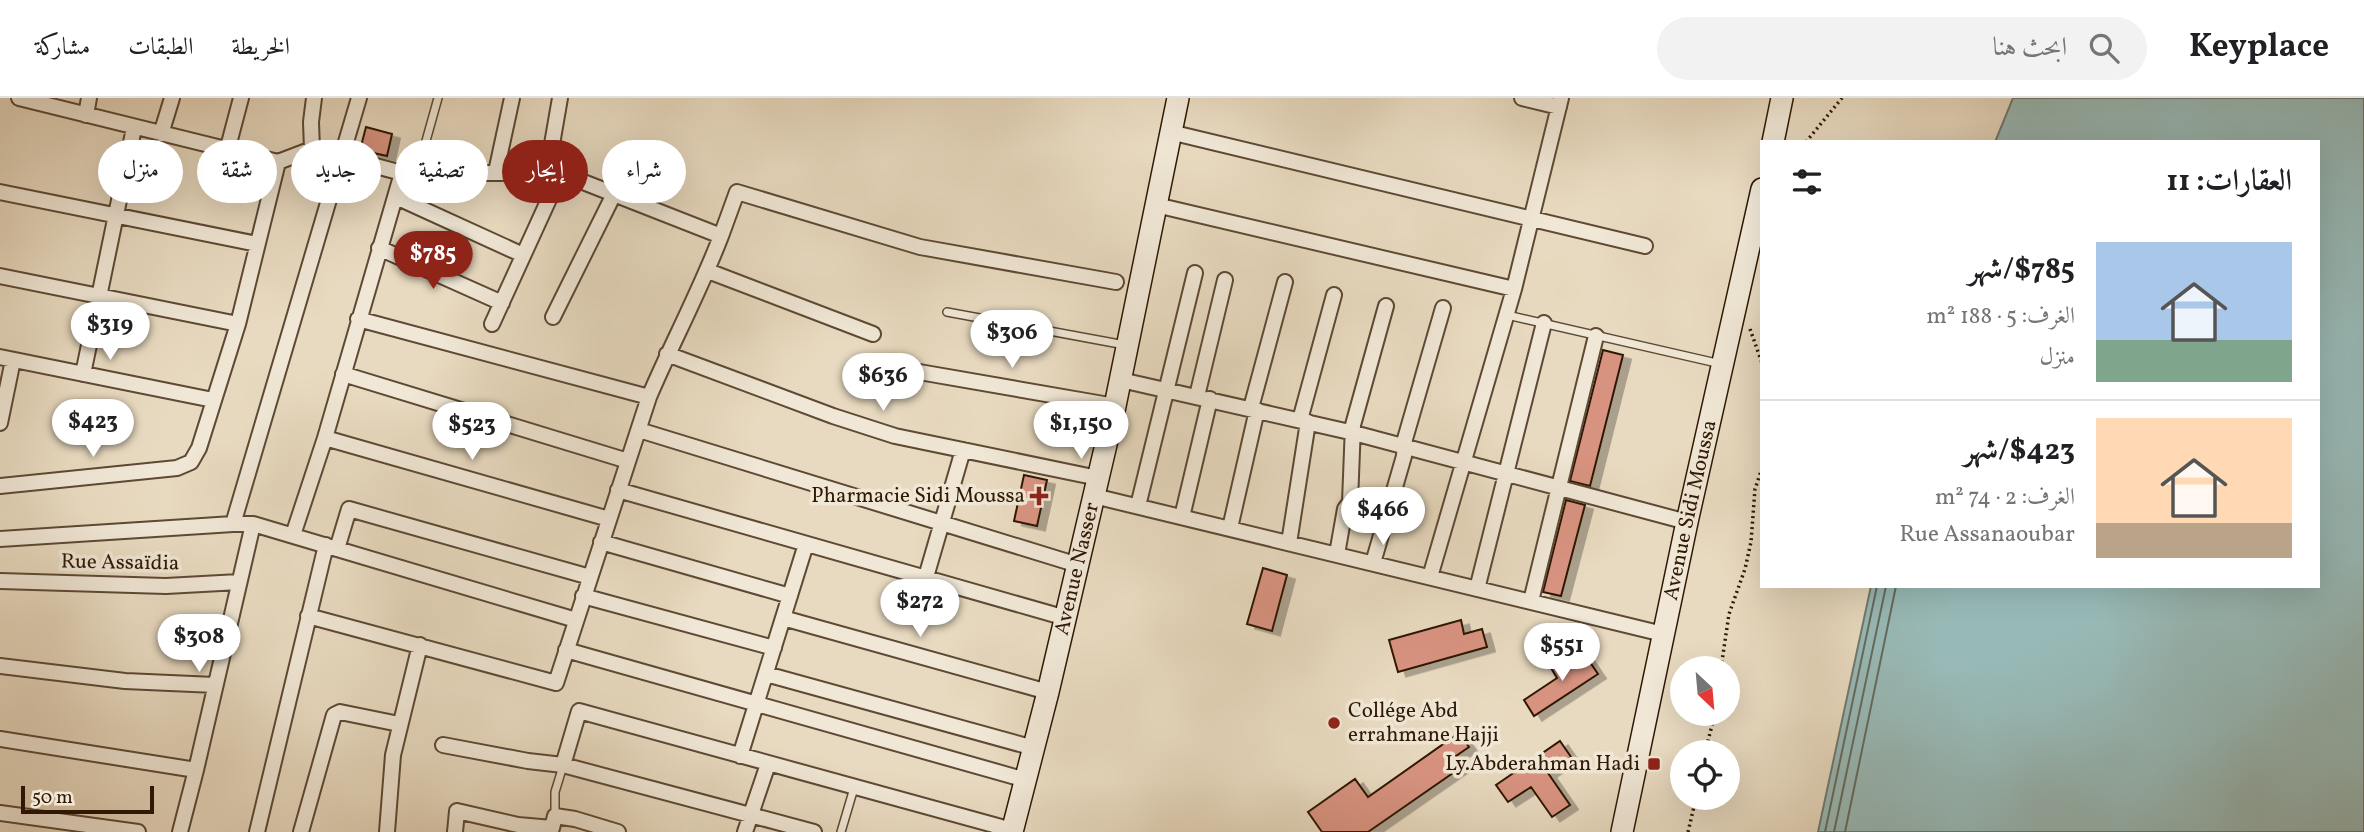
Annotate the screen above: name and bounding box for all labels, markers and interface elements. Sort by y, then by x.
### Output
search box [1657,17,2147,80]
text: Keyplace [2189,25,2329,71]
icon: search [2085,29,2123,67]
text: ابحث هنا [1993,30,2067,66]
text: مشاركة [35,31,90,65]
text: الطبقات [128,31,194,65]
text: الخريطة [232,31,290,65]
chip: منزل [98,140,183,203]
chip: شقة [197,140,277,203]
chip: جديد [291,140,381,203]
chip: تصفية [395,140,488,203]
chip: إيجار [502,140,588,203]
chip: شراء [602,140,686,203]
text: العقارات: 11 [2166,161,2292,203]
icon: filters [1788,163,1826,201]
pin: $785 [392,232,474,291]
text: $785 [410,238,456,270]
text: $785/شهر [1968,249,2075,291]
icon: home [2152,270,2236,354]
text: الغرف: 5 · 188 m² [1926,301,2075,333]
pin: $319 [69,302,151,362]
text: $319 [87,309,133,341]
pin: $306 [971,310,1053,370]
text: $306 [986,317,1038,349]
text: منزل [2040,342,2075,374]
pin: $636 [842,354,924,413]
text: $636 [858,360,908,392]
pin: $423 [52,400,134,459]
pin: $523 [431,402,513,462]
pin: $1,150 [1024,402,1138,461]
text: $423 [68,406,118,438]
text: $1,150 [1050,408,1112,440]
text: $523 [448,409,496,441]
street label: Avenue Sidi Moussa [1656,417,1724,603]
text: $423/شهر [1964,430,2075,472]
icon: home [2152,446,2236,530]
place label: Pharmacie Sidi Moussa [811,482,1025,511]
text: الغرف: 2 · 74 m² [1935,482,2075,514]
marker: Pharmacie Sidi Moussa [1031,488,1047,504]
pin: $466 [1342,488,1424,547]
text: $466 [1357,494,1409,526]
street label: Avenue Nasser [1047,499,1106,638]
text: Rue Assanaoubar [1899,519,2075,551]
street label: Rue Assaïdia [60,547,180,579]
pin: $272 [879,580,961,639]
text: $272 [896,586,944,618]
pin: $308 [158,614,240,674]
text: $308 [174,621,224,653]
pin: $551 [1521,624,1603,683]
text: $551 [1540,630,1584,662]
north arrow [1670,656,1740,726]
map controls [1670,656,1740,810]
place label: Collége Abd errahmane Hajji [1348,697,1499,750]
marker: Collége Abd errahmane Hajji [1326,715,1342,731]
button: locate [1670,740,1740,810]
place label: Ly.Abderahman Hadi [1445,750,1640,779]
marker: Ly.Abderahman Hadi [1646,756,1662,772]
scale bar [21,783,154,815]
text: 50 m [32,785,73,811]

